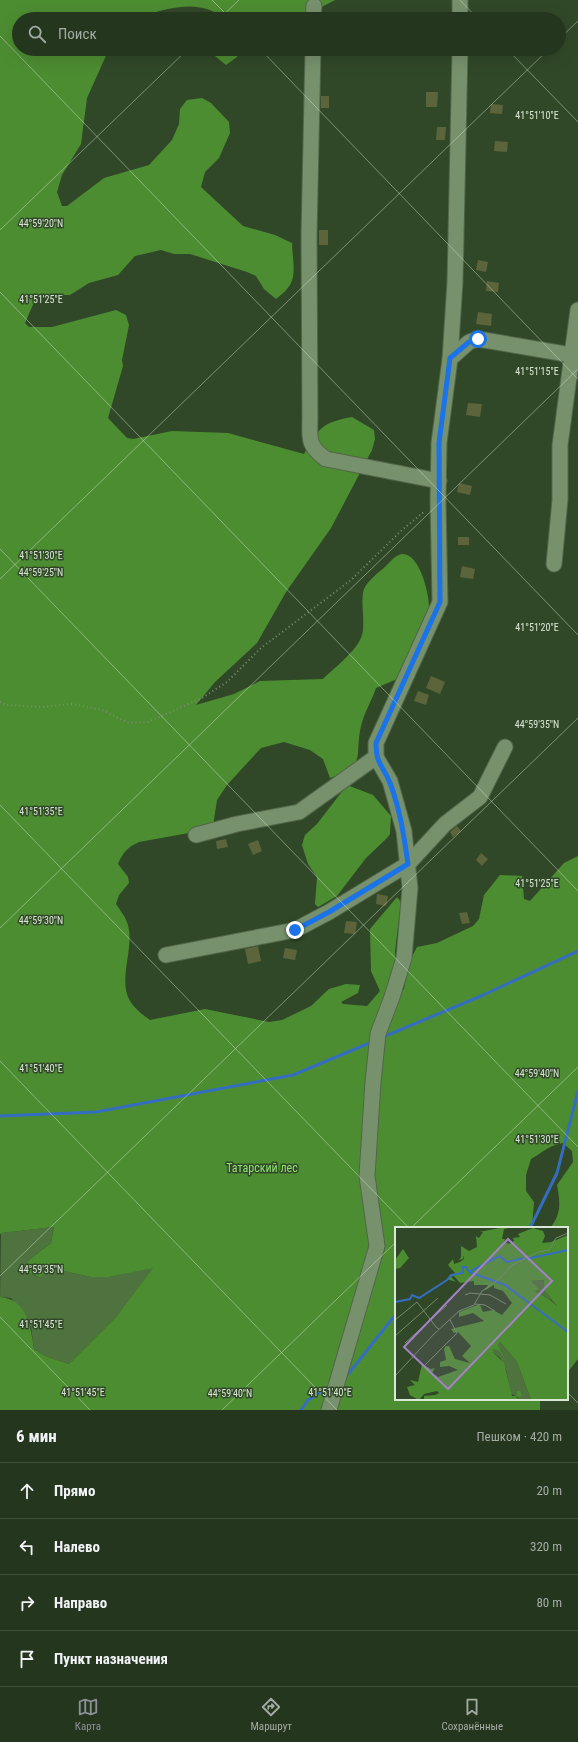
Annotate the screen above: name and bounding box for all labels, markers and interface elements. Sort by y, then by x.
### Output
search box [12,12,566,56]
icon: search [26,23,48,45]
text: Поиск [58,25,97,43]
text: 41°51'10"E [515,110,559,121]
text: 44°59'20"N [19,218,63,229]
text: 41°51'25"E [19,294,63,305]
route start [469,330,487,348]
text: 41°51'15"E [515,366,559,377]
text: 41°51'30"E [19,550,63,561]
text: 44°59'25"N [19,567,63,578]
text: 41°51'20"E [515,622,559,633]
text: 44°59'35"N [515,719,559,730]
text: 41°51'35"E [19,806,63,817]
text: 41°51'25"E [515,878,559,889]
text: 44°59'30"N [19,915,63,926]
route end [286,921,304,939]
text: 41°51'40"E [19,1063,63,1074]
text: 44°59'40"N [515,1068,559,1079]
text: 41°51'30"E [515,1134,559,1145]
park label: Татарский лес [226,1161,298,1175]
inset map [395,1227,568,1400]
text: 44°59'35"N [19,1264,63,1275]
text: 41°51'45"E [19,1319,63,1330]
text: 41°51'45"E [61,1387,105,1398]
text: 41°51'40"E [308,1387,352,1398]
text: 44°59'40"N [208,1388,252,1399]
text: 6 мин [16,1426,57,1446]
text: Пешком · 420 m [476,1429,562,1444]
icon: ahead [16,1480,38,1502]
text: Прямо [54,1482,95,1500]
text: 20 m [536,1483,562,1498]
icon: left [16,1536,38,1558]
text: Налево [54,1538,100,1556]
text: 320 m [530,1539,562,1554]
icon: right [16,1592,38,1614]
text: Направо [54,1594,107,1612]
text: 80 m [536,1595,562,1610]
icon: arrive [16,1648,38,1670]
text: Пункт назначения [54,1650,168,1668]
tab: Карта [75,1696,101,1733]
tab: Маршрут [251,1696,292,1733]
tab: Сохранённые [441,1696,503,1733]

